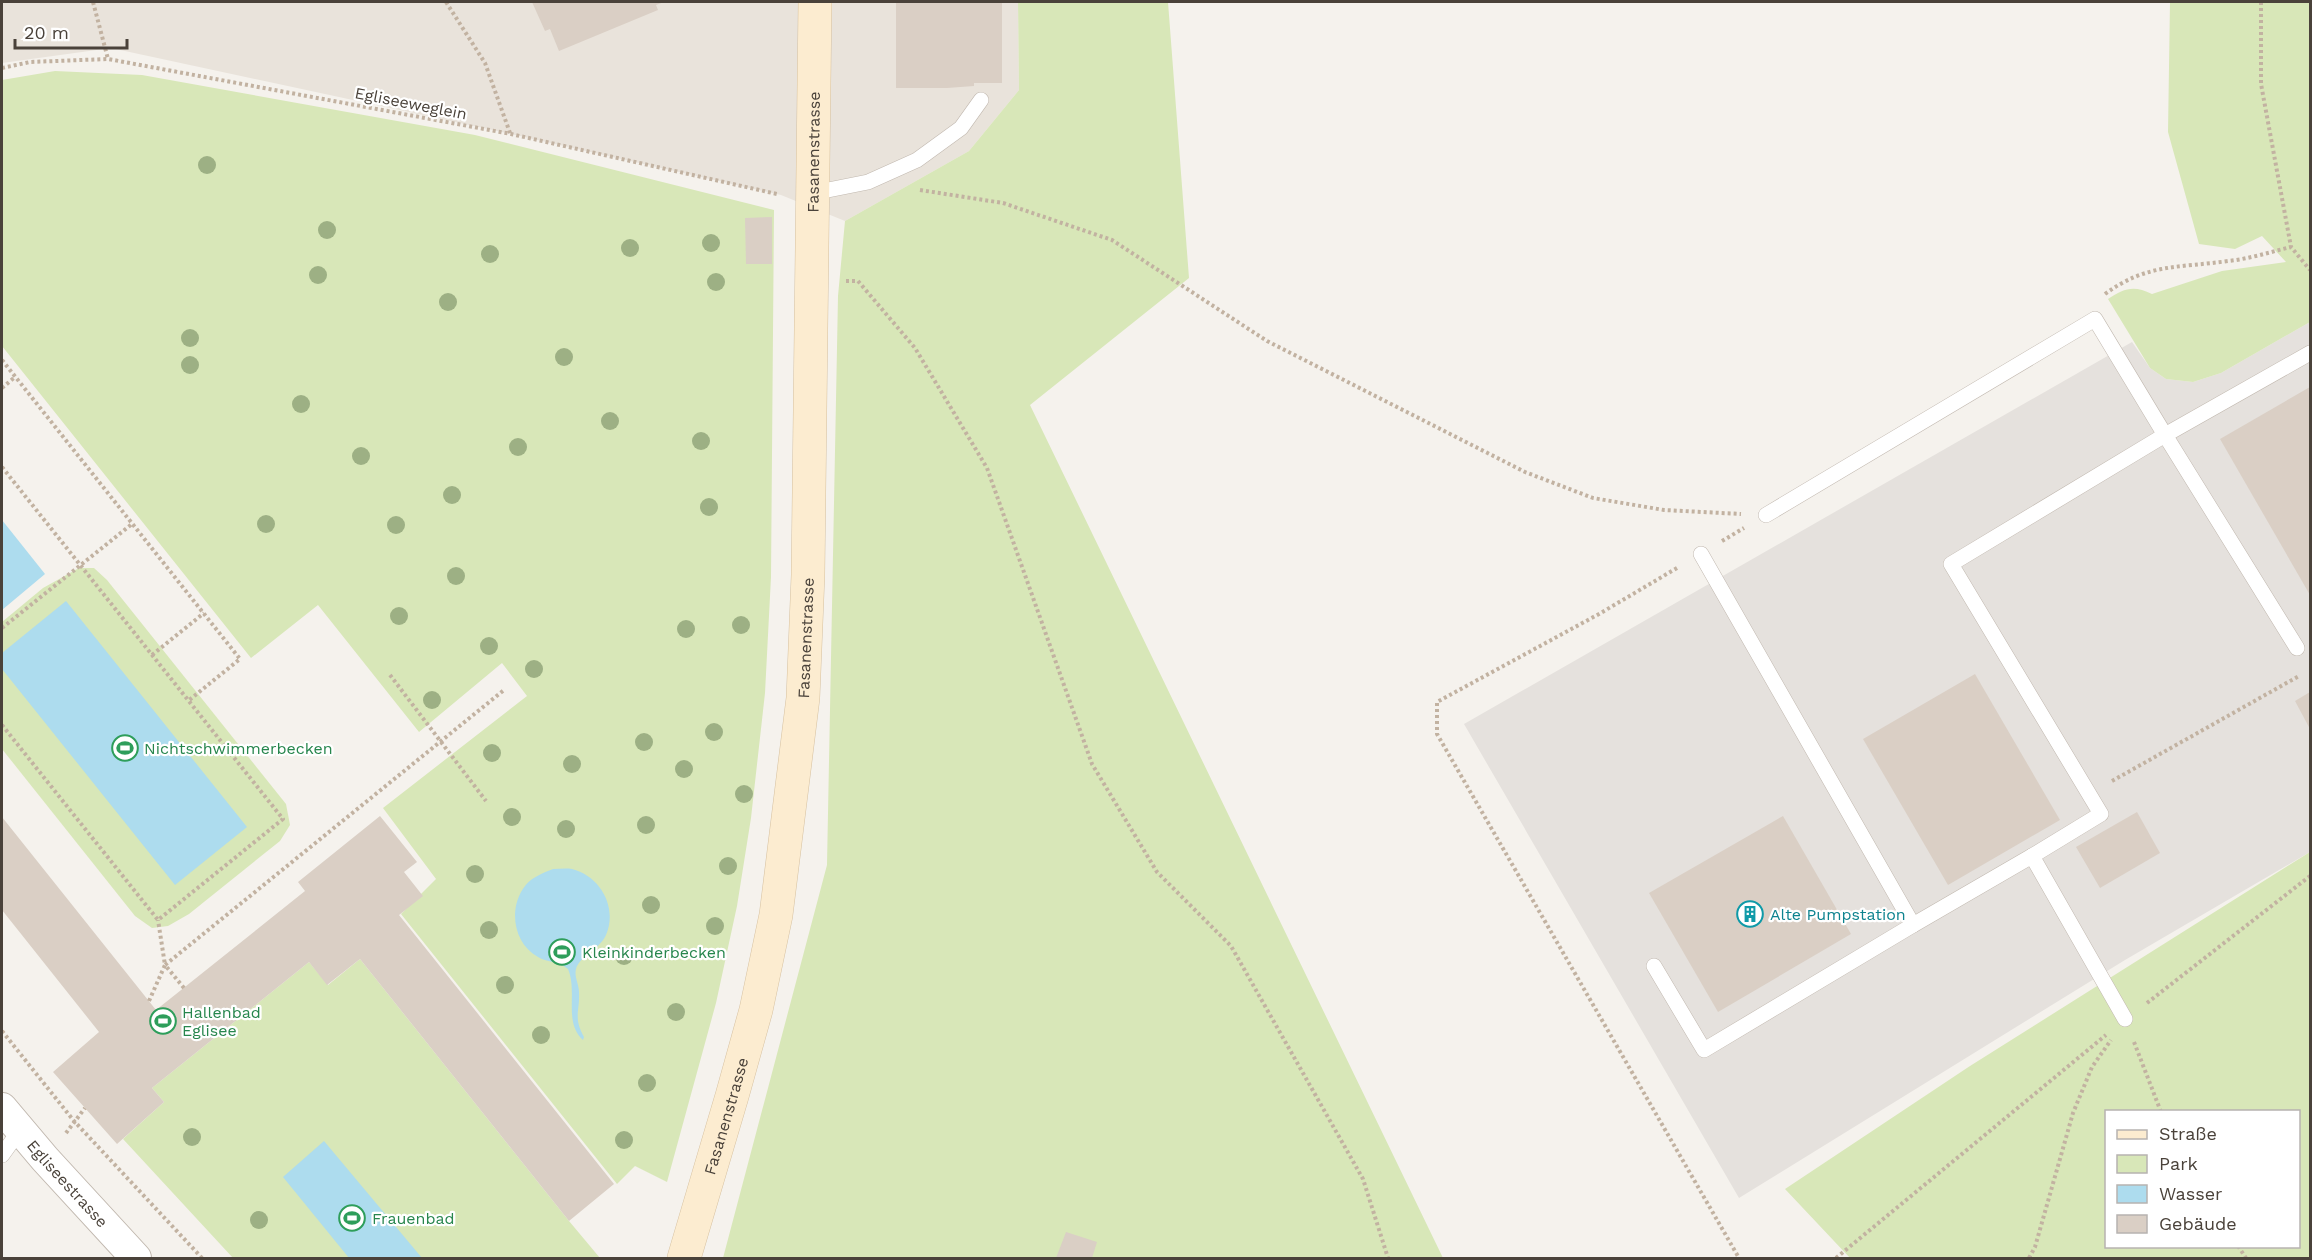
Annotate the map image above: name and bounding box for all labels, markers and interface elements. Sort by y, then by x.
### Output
scale bar [15,12,128,50]
text: 20 m [24,22,69,43]
street label: Egliseeweglein [353,83,469,124]
street label: Fasanenstrasse [803,91,824,213]
street label: Fasanenstrasse [794,577,818,699]
sports icon: Nichtschwimmerbecken [110,733,140,763]
place label: Nichtschwimmerbecken [144,739,333,758]
building icon: Alte Pumpstation [1735,899,1765,929]
place label: Alte Pumpstation [1770,905,1906,924]
sports icon: Kleinkinderbecken [547,937,577,967]
place label: Kleinkinderbecken [582,943,726,962]
place label: Hallenbad Eglisee [182,1003,261,1040]
sports icon: Hallenbad Eglisee [148,1006,178,1036]
street label: Fasanenstrasse [700,1055,752,1177]
legend [2105,1110,2300,1248]
text: Straße [2159,1123,2217,1144]
street label: Egliseestrasse [23,1136,112,1231]
text: Park [2159,1153,2198,1174]
text: Wasser [2159,1183,2222,1204]
sports icon: Frauenbad [337,1203,367,1233]
place label: Frauenbad [372,1209,455,1228]
text: Gebäude [2159,1213,2237,1234]

